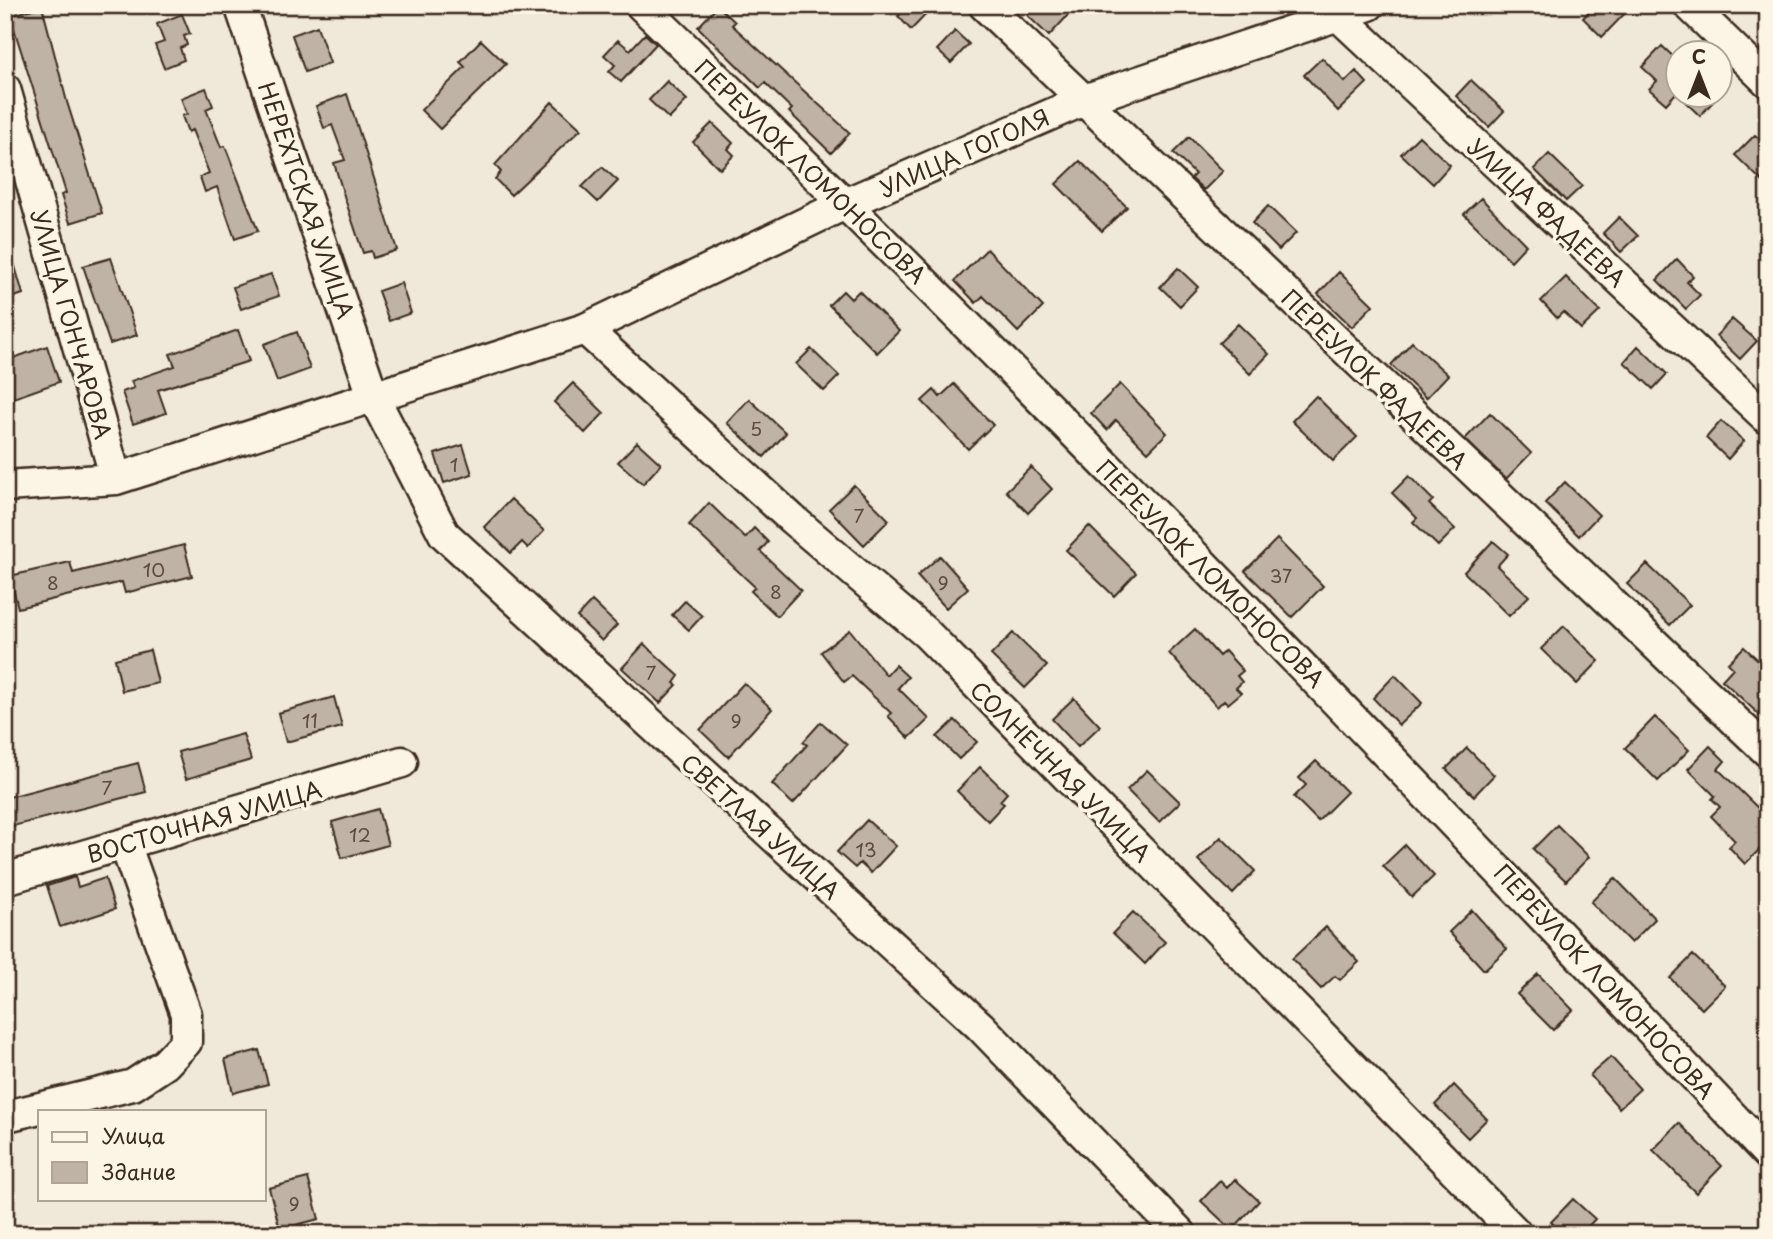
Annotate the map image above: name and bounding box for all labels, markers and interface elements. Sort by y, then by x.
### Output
north arrow [1664,38,1734,108]
text: С [1692,42,1706,70]
street label: ПЕРЕУЛОК ЛОМОНОСОВА [687,51,935,291]
street label: НЕРЕХТСКАЯ УЛИЦА [250,77,364,323]
street label: УЛИЦА ГОГОЛЯ [873,99,1055,205]
street label: УЛИЦА ФАДЕЕВА [1460,129,1634,295]
street label: УЛИЦА ГОНЧАРОВА [22,205,122,443]
street label: ПЕРЕУЛОК ФАДЕЕВА [1274,281,1476,477]
house number: 5 [750,414,762,442]
house number: 1 [450,450,458,478]
street label: ПЕРЕУЛОК ЛОМОНОСОВА [1089,451,1333,695]
house number: 7 [854,501,865,529]
house number: 10 [143,555,165,583]
house number: 37 [1270,561,1292,589]
house number: 8 [47,568,59,596]
house number: 9 [937,568,949,596]
house number: 8 [770,577,782,605]
house number: 7 [646,658,657,686]
street label: СОЛНЕЧНАЯ УЛИЦА [962,672,1160,870]
house number: 11 [302,706,318,734]
house number: 9 [730,706,742,734]
street label: СВЕТЛАЯ УЛИЦА [674,745,848,907]
street label: ВОСТОЧНАЯ УЛИЦА [82,771,326,871]
house number: 7 [102,773,113,801]
house number: 12 [349,820,371,848]
house number: 13 [855,835,877,863]
street label: ПЕРЕУЛОК ЛОМОНОСОВА [1486,856,1724,1106]
legend [38,1110,266,1200]
text: Улица [102,1119,165,1151]
text: Здание [102,1155,176,1187]
house number: 9 [288,1189,300,1217]

